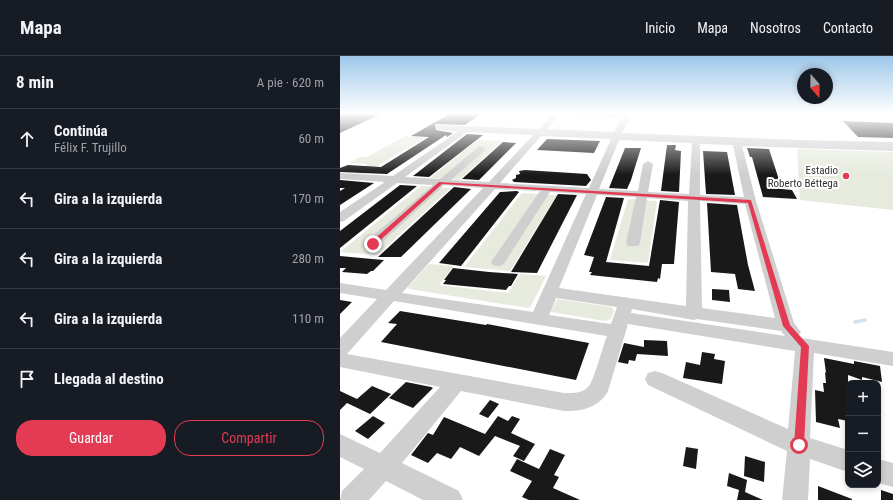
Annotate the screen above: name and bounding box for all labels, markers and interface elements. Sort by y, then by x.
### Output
text: Mapa [20,16,62,39]
text: Inicio [645,20,675,36]
text: Mapa [697,20,728,36]
text: Nosotros [750,20,801,36]
text: Contacto [823,20,873,36]
north arrow [797,68,833,104]
text: 8 min [16,72,54,92]
text: A pie · 620 m [257,75,324,90]
text: Continúa [54,122,108,140]
icon: ahead [16,128,38,150]
text: 60 m [298,131,324,146]
text: Félix F. Trujillo [54,140,127,155]
place label: Estadio Roberto Béttega [768,164,838,190]
marker: Estadio Roberto Béttega [841,171,851,181]
icon: left [16,188,38,210]
text: Gira a la izquierda [54,190,162,208]
text: 170 m [292,191,324,206]
route end [364,235,382,253]
icon: left [16,248,38,270]
text: Gira a la izquierda [54,250,162,268]
text: 280 m [292,251,324,266]
icon: left [16,308,38,330]
text: Gira a la izquierda [54,310,162,328]
text: 110 m [292,311,324,326]
icon: arrive [16,368,38,390]
text: Llegada al destino [54,370,164,388]
map controls [845,380,881,488]
button: + [845,380,881,416]
button: − [845,416,881,452]
button: Guardar [16,420,166,456]
button: Compartir [174,420,324,456]
route start [790,436,808,454]
button: layers [845,452,881,488]

